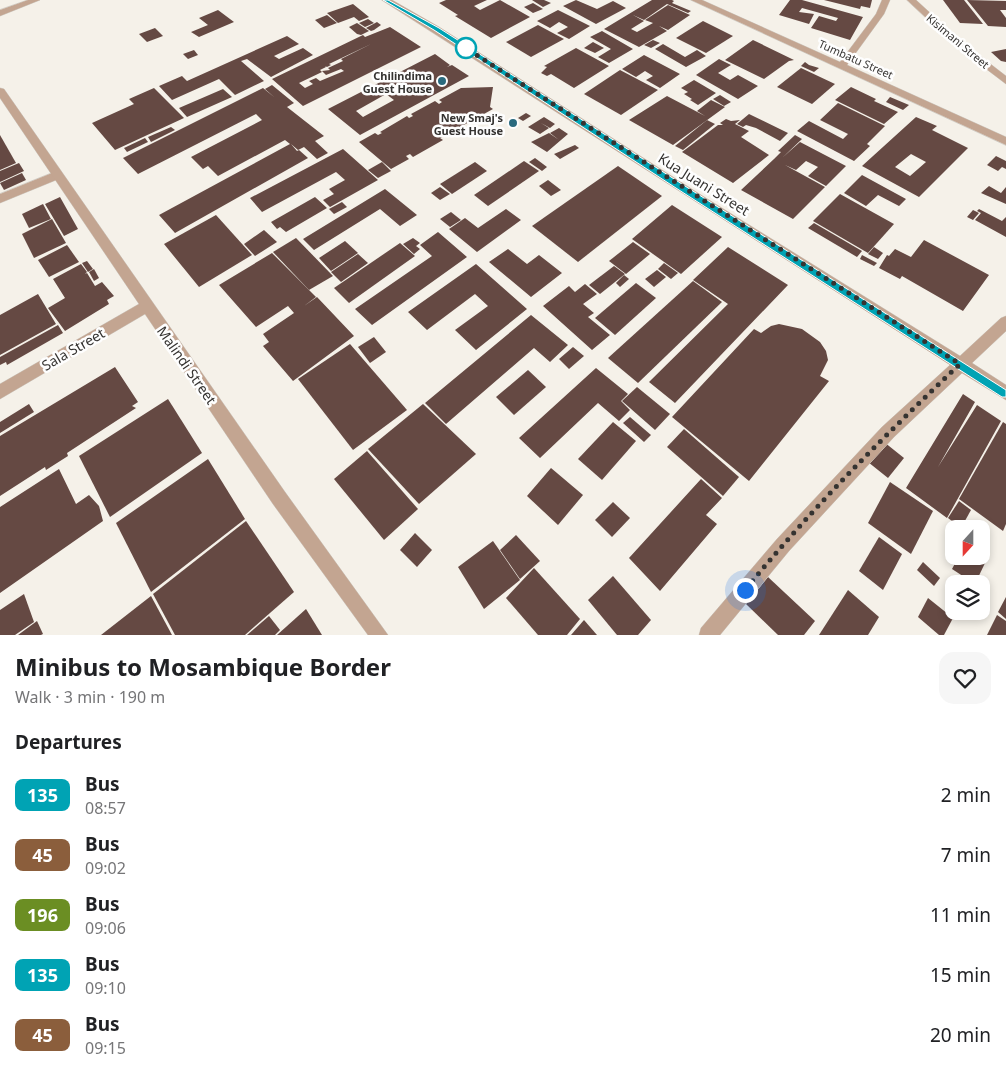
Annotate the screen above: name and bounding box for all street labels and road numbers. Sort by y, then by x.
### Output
street label: Kisimani Street [924,10,992,72]
street label: Tumbatu Street [816,36,896,82]
street label: Kua Juani Street [655,148,753,220]
street label: Malindi Street [153,322,221,408]
street label: Sala Street [38,323,108,375]

